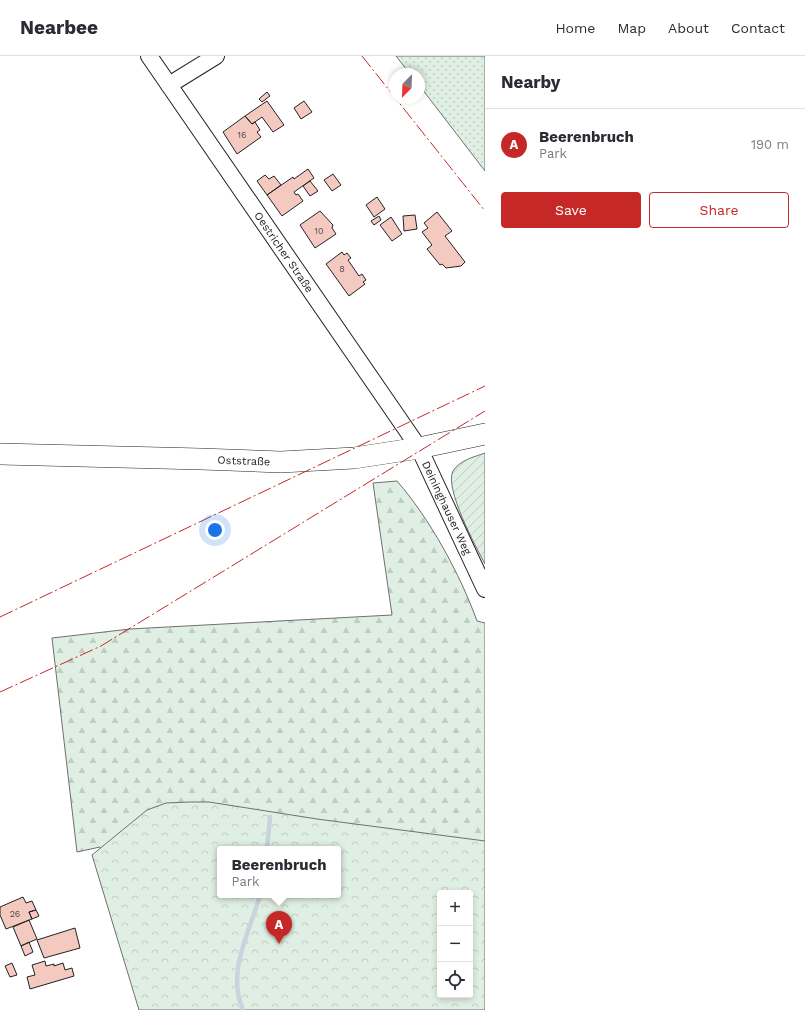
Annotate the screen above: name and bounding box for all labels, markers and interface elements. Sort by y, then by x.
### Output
text: Nearbee [20,16,98,39]
text: Home [555,20,595,36]
text: Map [617,20,646,36]
text: About [668,20,709,36]
text: Contact [731,20,785,36]
north arrow [389,68,425,104]
text: Nearby [501,72,560,92]
text: Beerenbruch [539,128,634,146]
house number: 16 [238,130,246,140]
text: A [510,137,518,152]
text: 190 m [751,137,789,152]
text: Park [539,146,567,161]
button: Save [501,192,641,228]
button: Share [649,192,789,228]
street label: Oestricher Straße [251,209,316,295]
house number: 10 [314,226,324,236]
house number: 8 [339,264,345,274]
street label: Oststraße [217,454,271,469]
street label: Deininghauser Weg [419,459,474,557]
your location [205,520,225,540]
popup [217,846,341,898]
text: Beerenbruch [232,856,326,874]
text: Park [232,874,260,889]
map controls [437,890,473,998]
button: + [437,890,473,926]
house number: 26 [10,909,20,919]
pin: A [266,911,292,944]
button: − [437,926,473,962]
button: locate [437,962,473,998]

